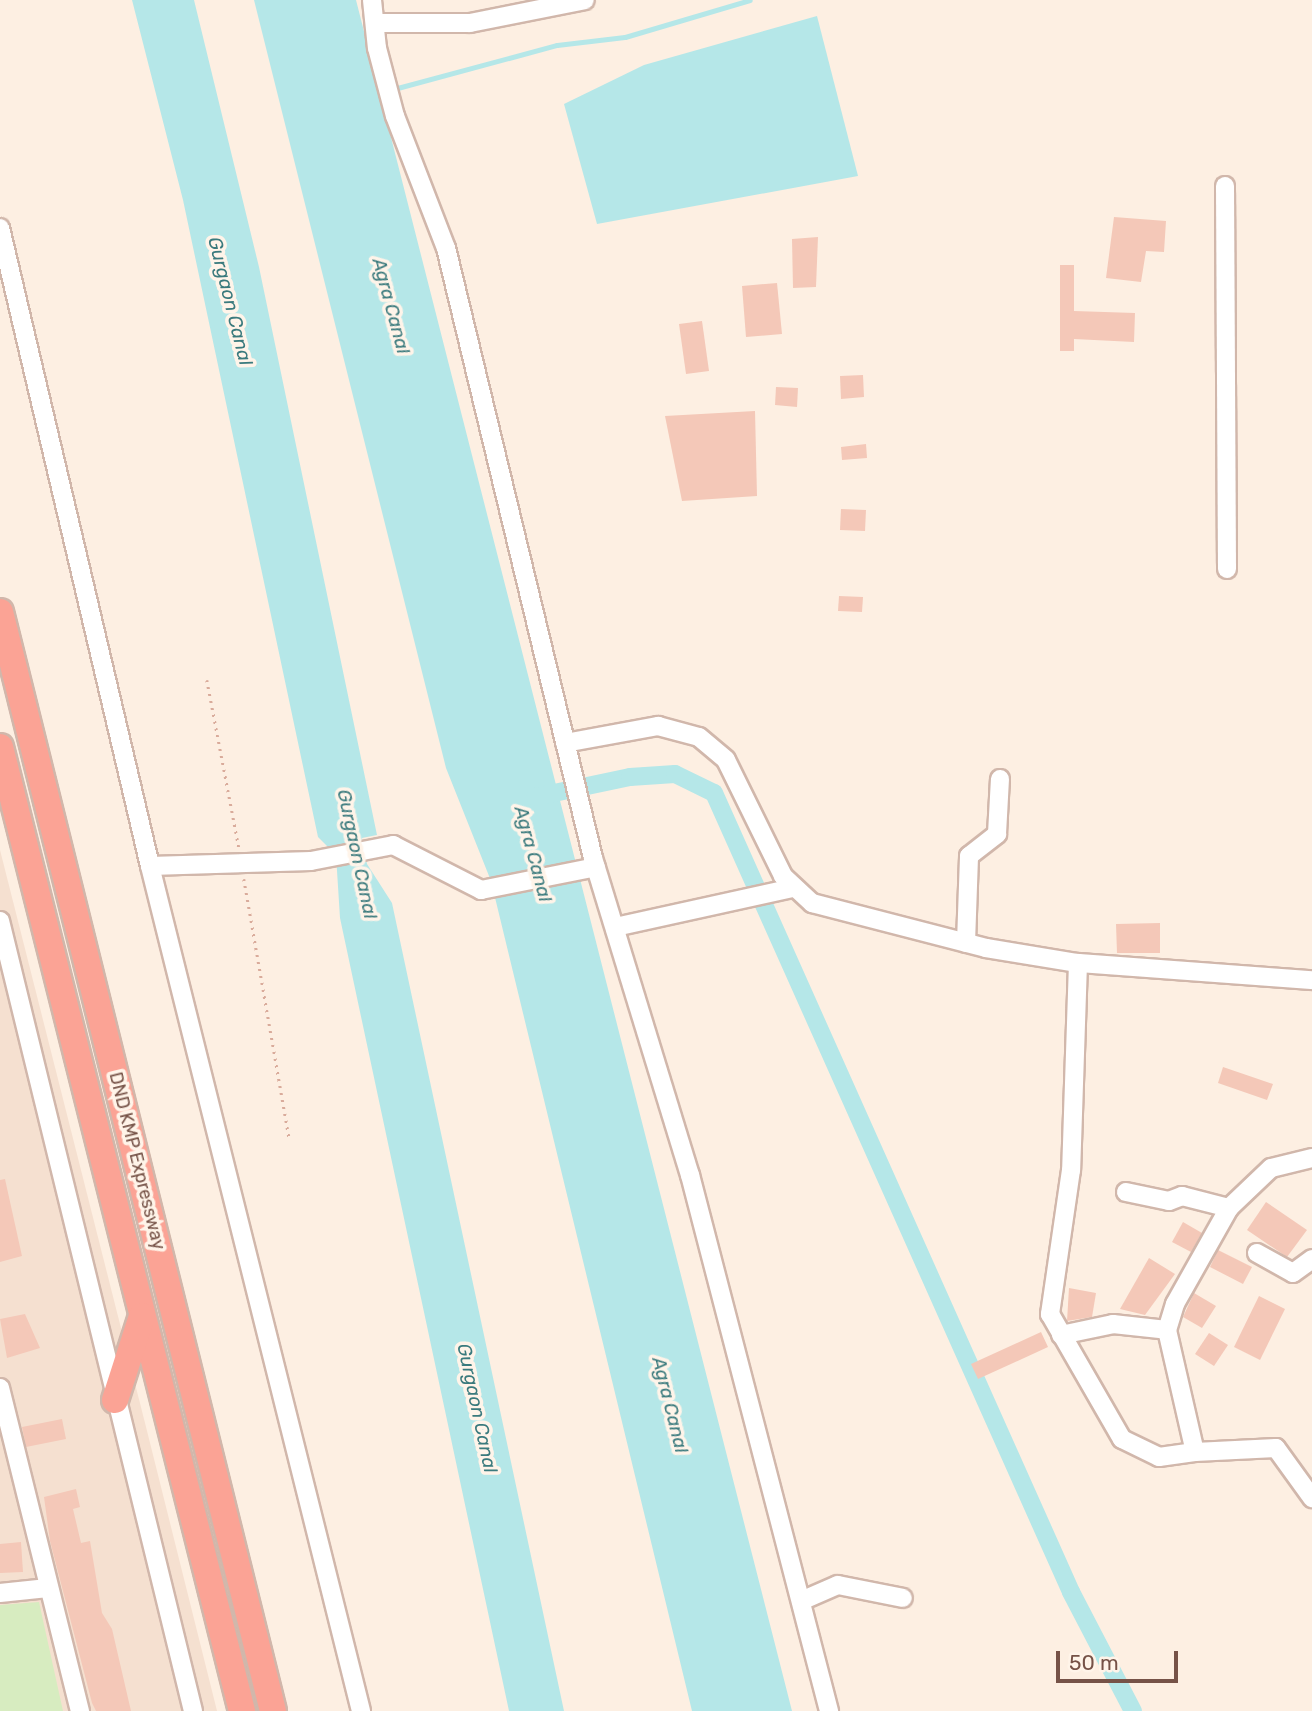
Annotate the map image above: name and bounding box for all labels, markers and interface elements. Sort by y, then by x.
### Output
water label: Gurgaon Canal [203,234,257,368]
water label: Agra Canal [367,256,415,356]
water label: Gurgaon Canal [332,787,382,921]
water label: Agra Canal [509,804,557,904]
street label: DND KMP Expressway [104,1070,170,1252]
water label: Gurgaon Canal [452,1341,502,1475]
water label: Agra Canal [647,1355,693,1455]
scale bar [1060,1638,1182,1682]
text: 50 m [1069,1650,1119,1675]

